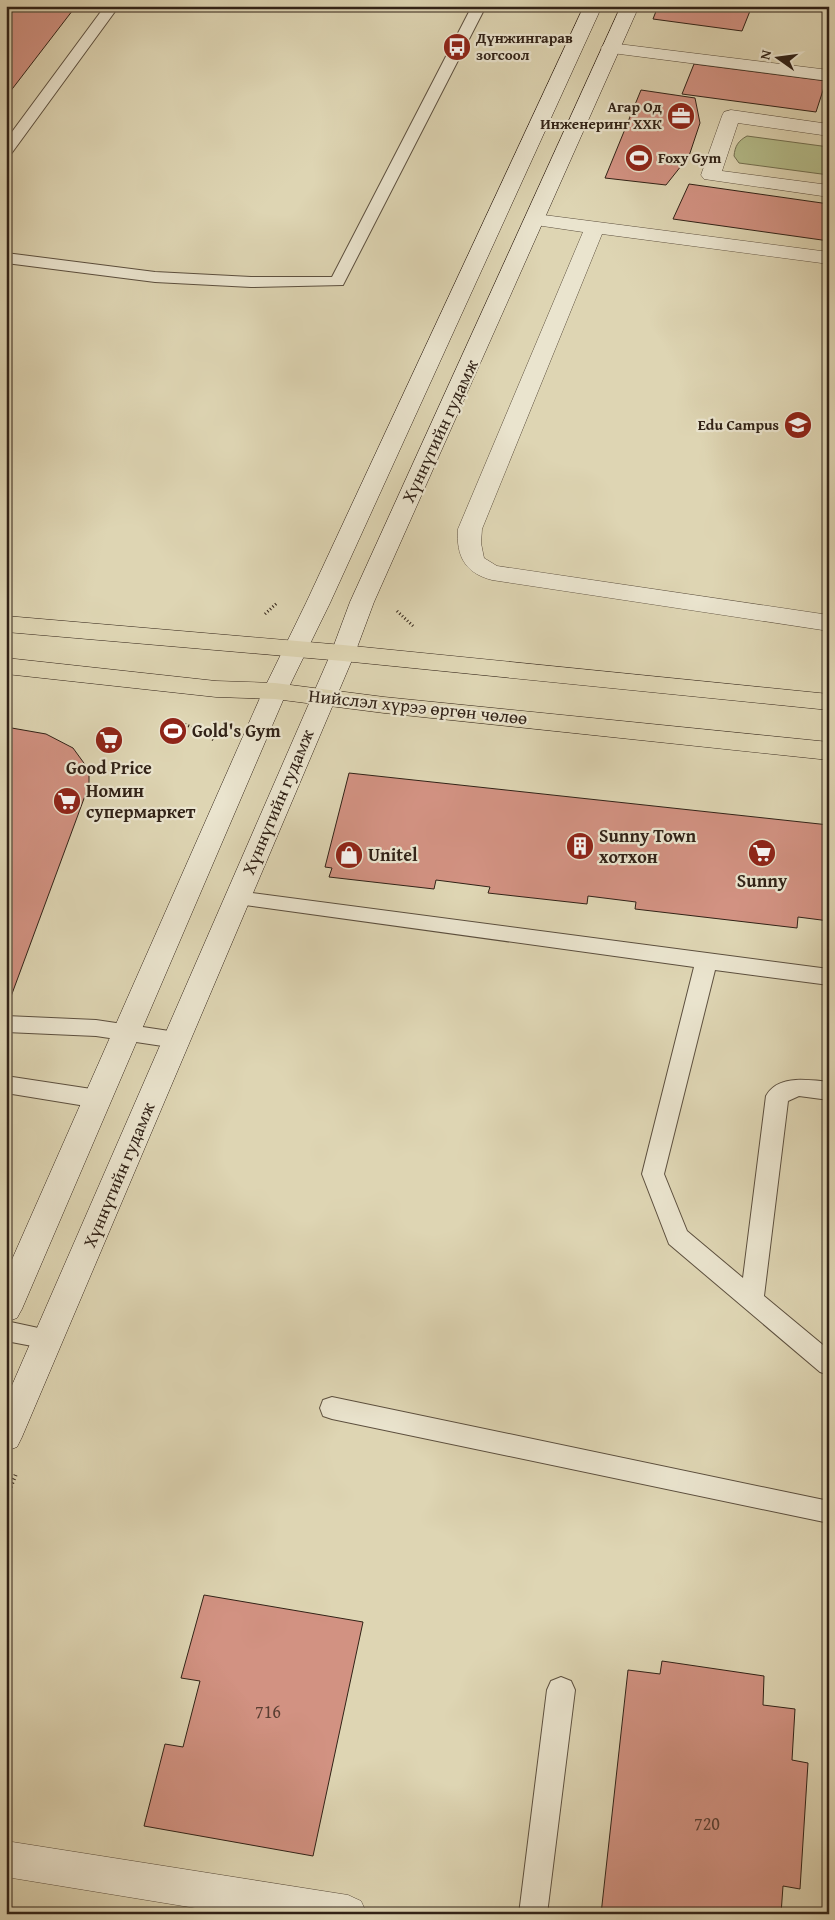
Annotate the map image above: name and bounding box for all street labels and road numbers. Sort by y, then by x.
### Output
street label: Хүннүгийн гудамж [394,354,485,507]
street label: Нийслэл хүрээ өргөн чөлөө [307,682,529,731]
street label: Хүннүгийн гудамж [235,724,321,879]
street label: Хүннүгийн гудамж [76,1097,162,1252]

